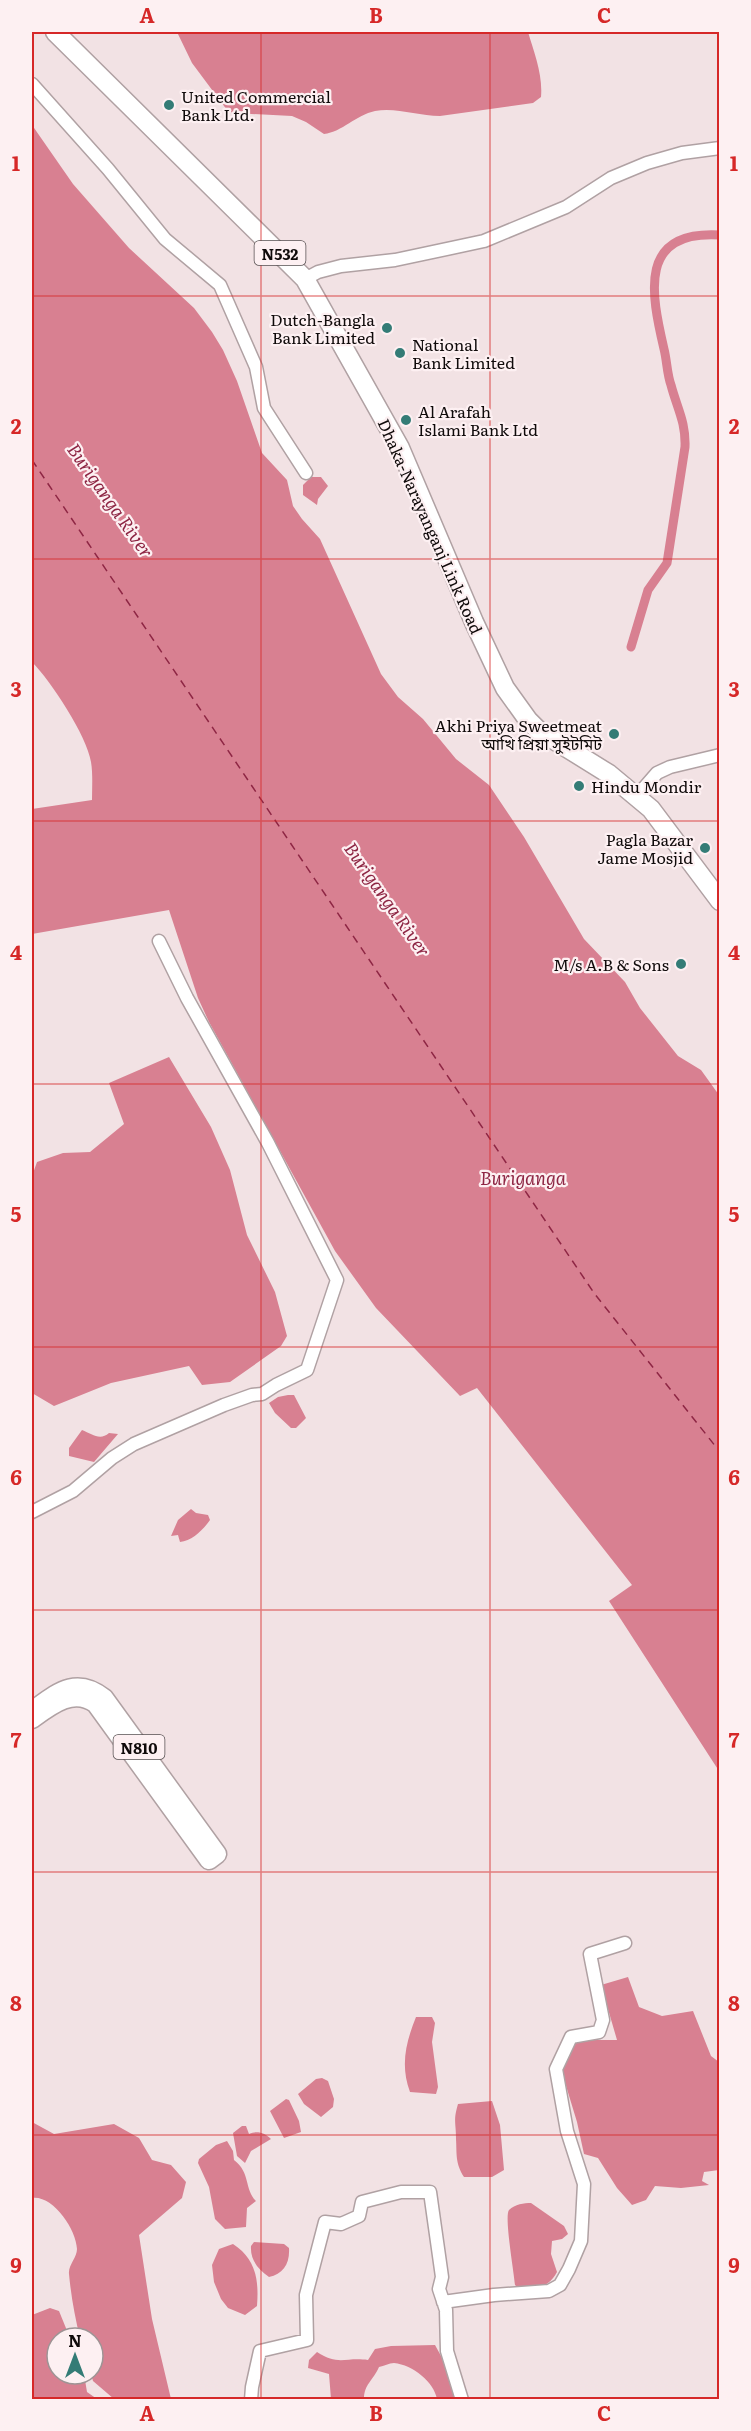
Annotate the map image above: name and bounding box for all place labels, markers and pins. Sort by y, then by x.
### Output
place label: United Commercial Bank Ltd. [181,84,331,126]
marker: United Commercial Bank Ltd. [162,98,176,112]
place label: Dutch-Bangla Bank Limited [270,307,375,349]
marker: Dutch-Bangla Bank Limited [380,321,394,335]
place label: National Bank Limited [412,332,515,374]
marker: National Bank Limited [393,346,407,360]
place label: Al Arafah Islami Bank Ltd [418,399,538,441]
marker: Al Arafah Islami Bank Ltd [399,413,413,427]
place label: Akhi Priya Sweetmeat আখি প্রিয়া সুইটমিট [435,713,603,755]
marker: Akhi Priya Sweetmeat আখি প্রিয়া সুইটমিট [607,727,621,741]
place label: Hindu Mondir [591,774,702,798]
marker: Hindu Mondir [572,779,586,793]
place label: Pagla Bazar Jame Mosjid [597,827,693,869]
marker: Pagla Bazar Jame Mosjid [698,841,712,855]
place label: M/s A.B & Sons [553,952,669,976]
marker: M/s A.B & Sons [674,957,688,971]

